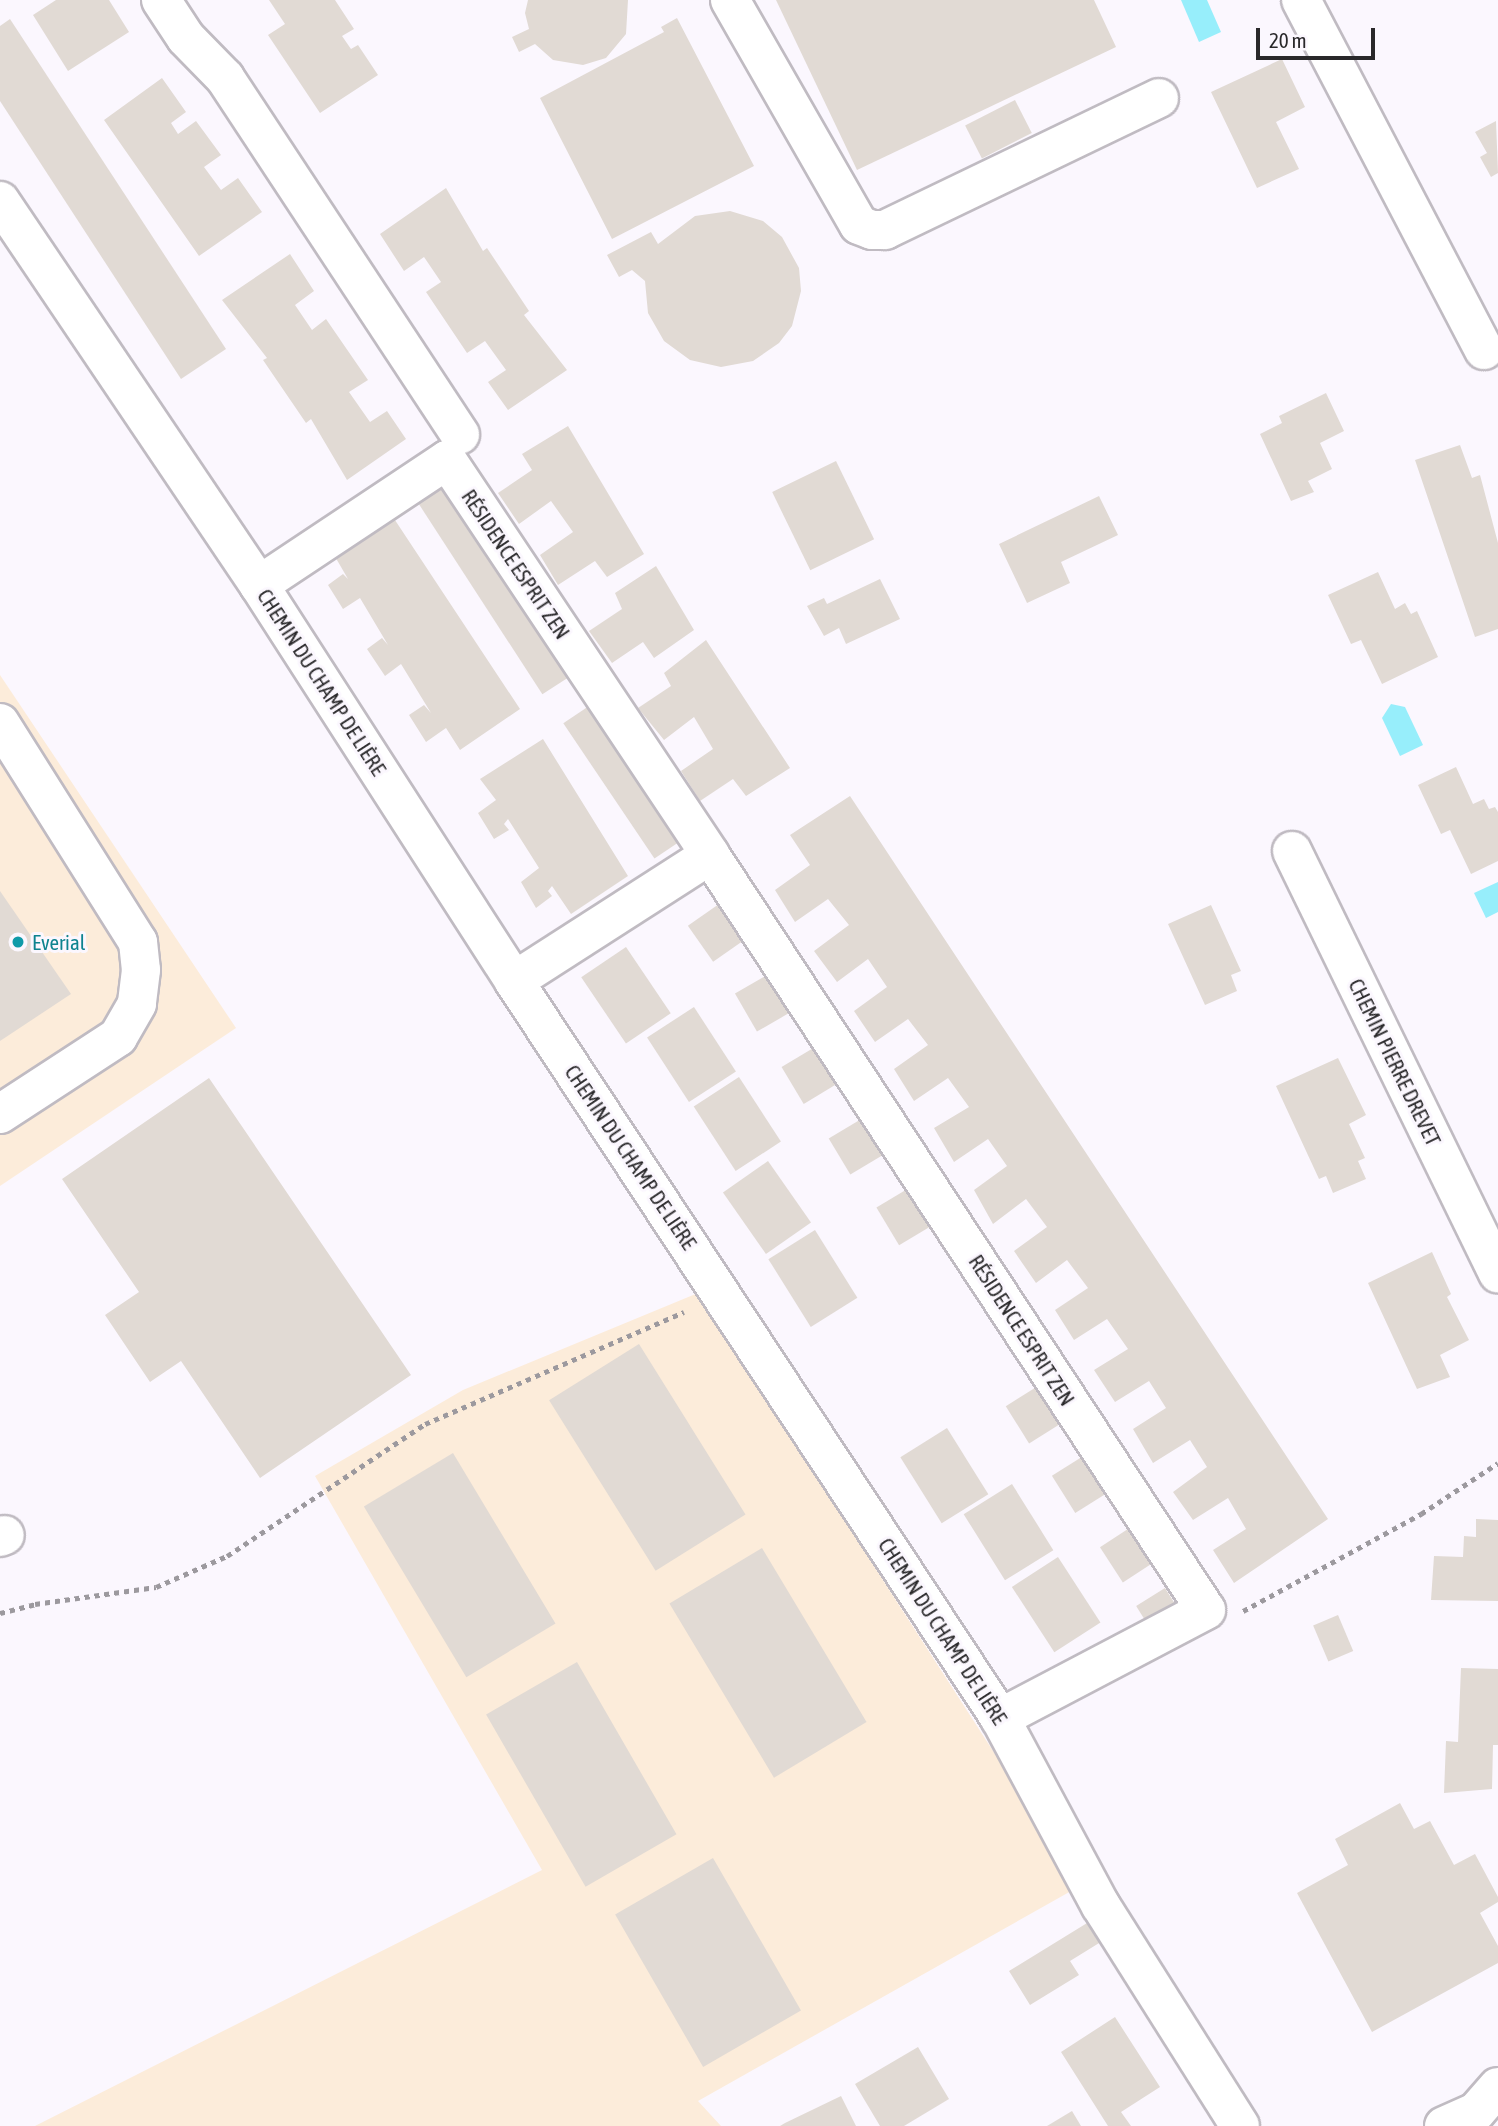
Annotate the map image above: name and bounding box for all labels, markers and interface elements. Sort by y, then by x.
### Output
scale bar [1260,14,1379,58]
text: 20 m [1269,28,1307,52]
street label: RÉSIDENCE ESPRIT ZEN [457,485,575,643]
street label: CHEMIN DU CHAMP DE LIÈRE [252,584,392,780]
place label: Everial [32,929,85,955]
marker: Everial [10,934,26,950]
street label: CHEMIN PIERRE DREVET [1344,975,1446,1149]
street label: CHEMIN DU CHAMP DE LIÈRE [560,1060,702,1254]
street label: RÉSIDENCE ESPRIT ZEN [964,1250,1080,1410]
street label: CHEMIN DU CHAMP DE LIÈRE [873,1533,1013,1729]

